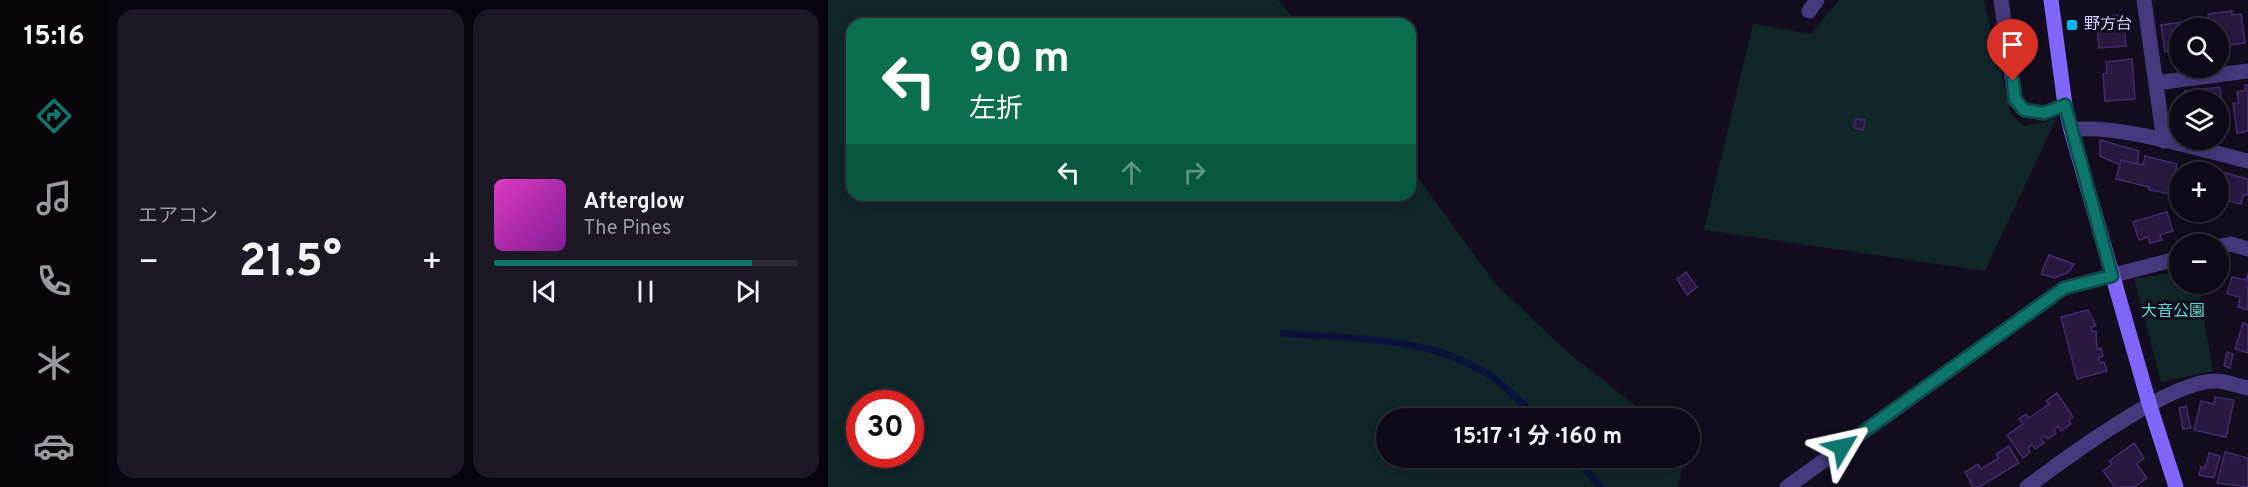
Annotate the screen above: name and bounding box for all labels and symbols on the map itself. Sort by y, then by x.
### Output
place label: 野方台 [2084,15,2132,35]
marker: 野方台 [2065,18,2079,32]
pin [1987,19,2038,81]
park label: 大音公園 [2141,302,2205,322]
speed limit sign: 30 [846,390,924,468]
position arrow [1810,415,1874,479]

